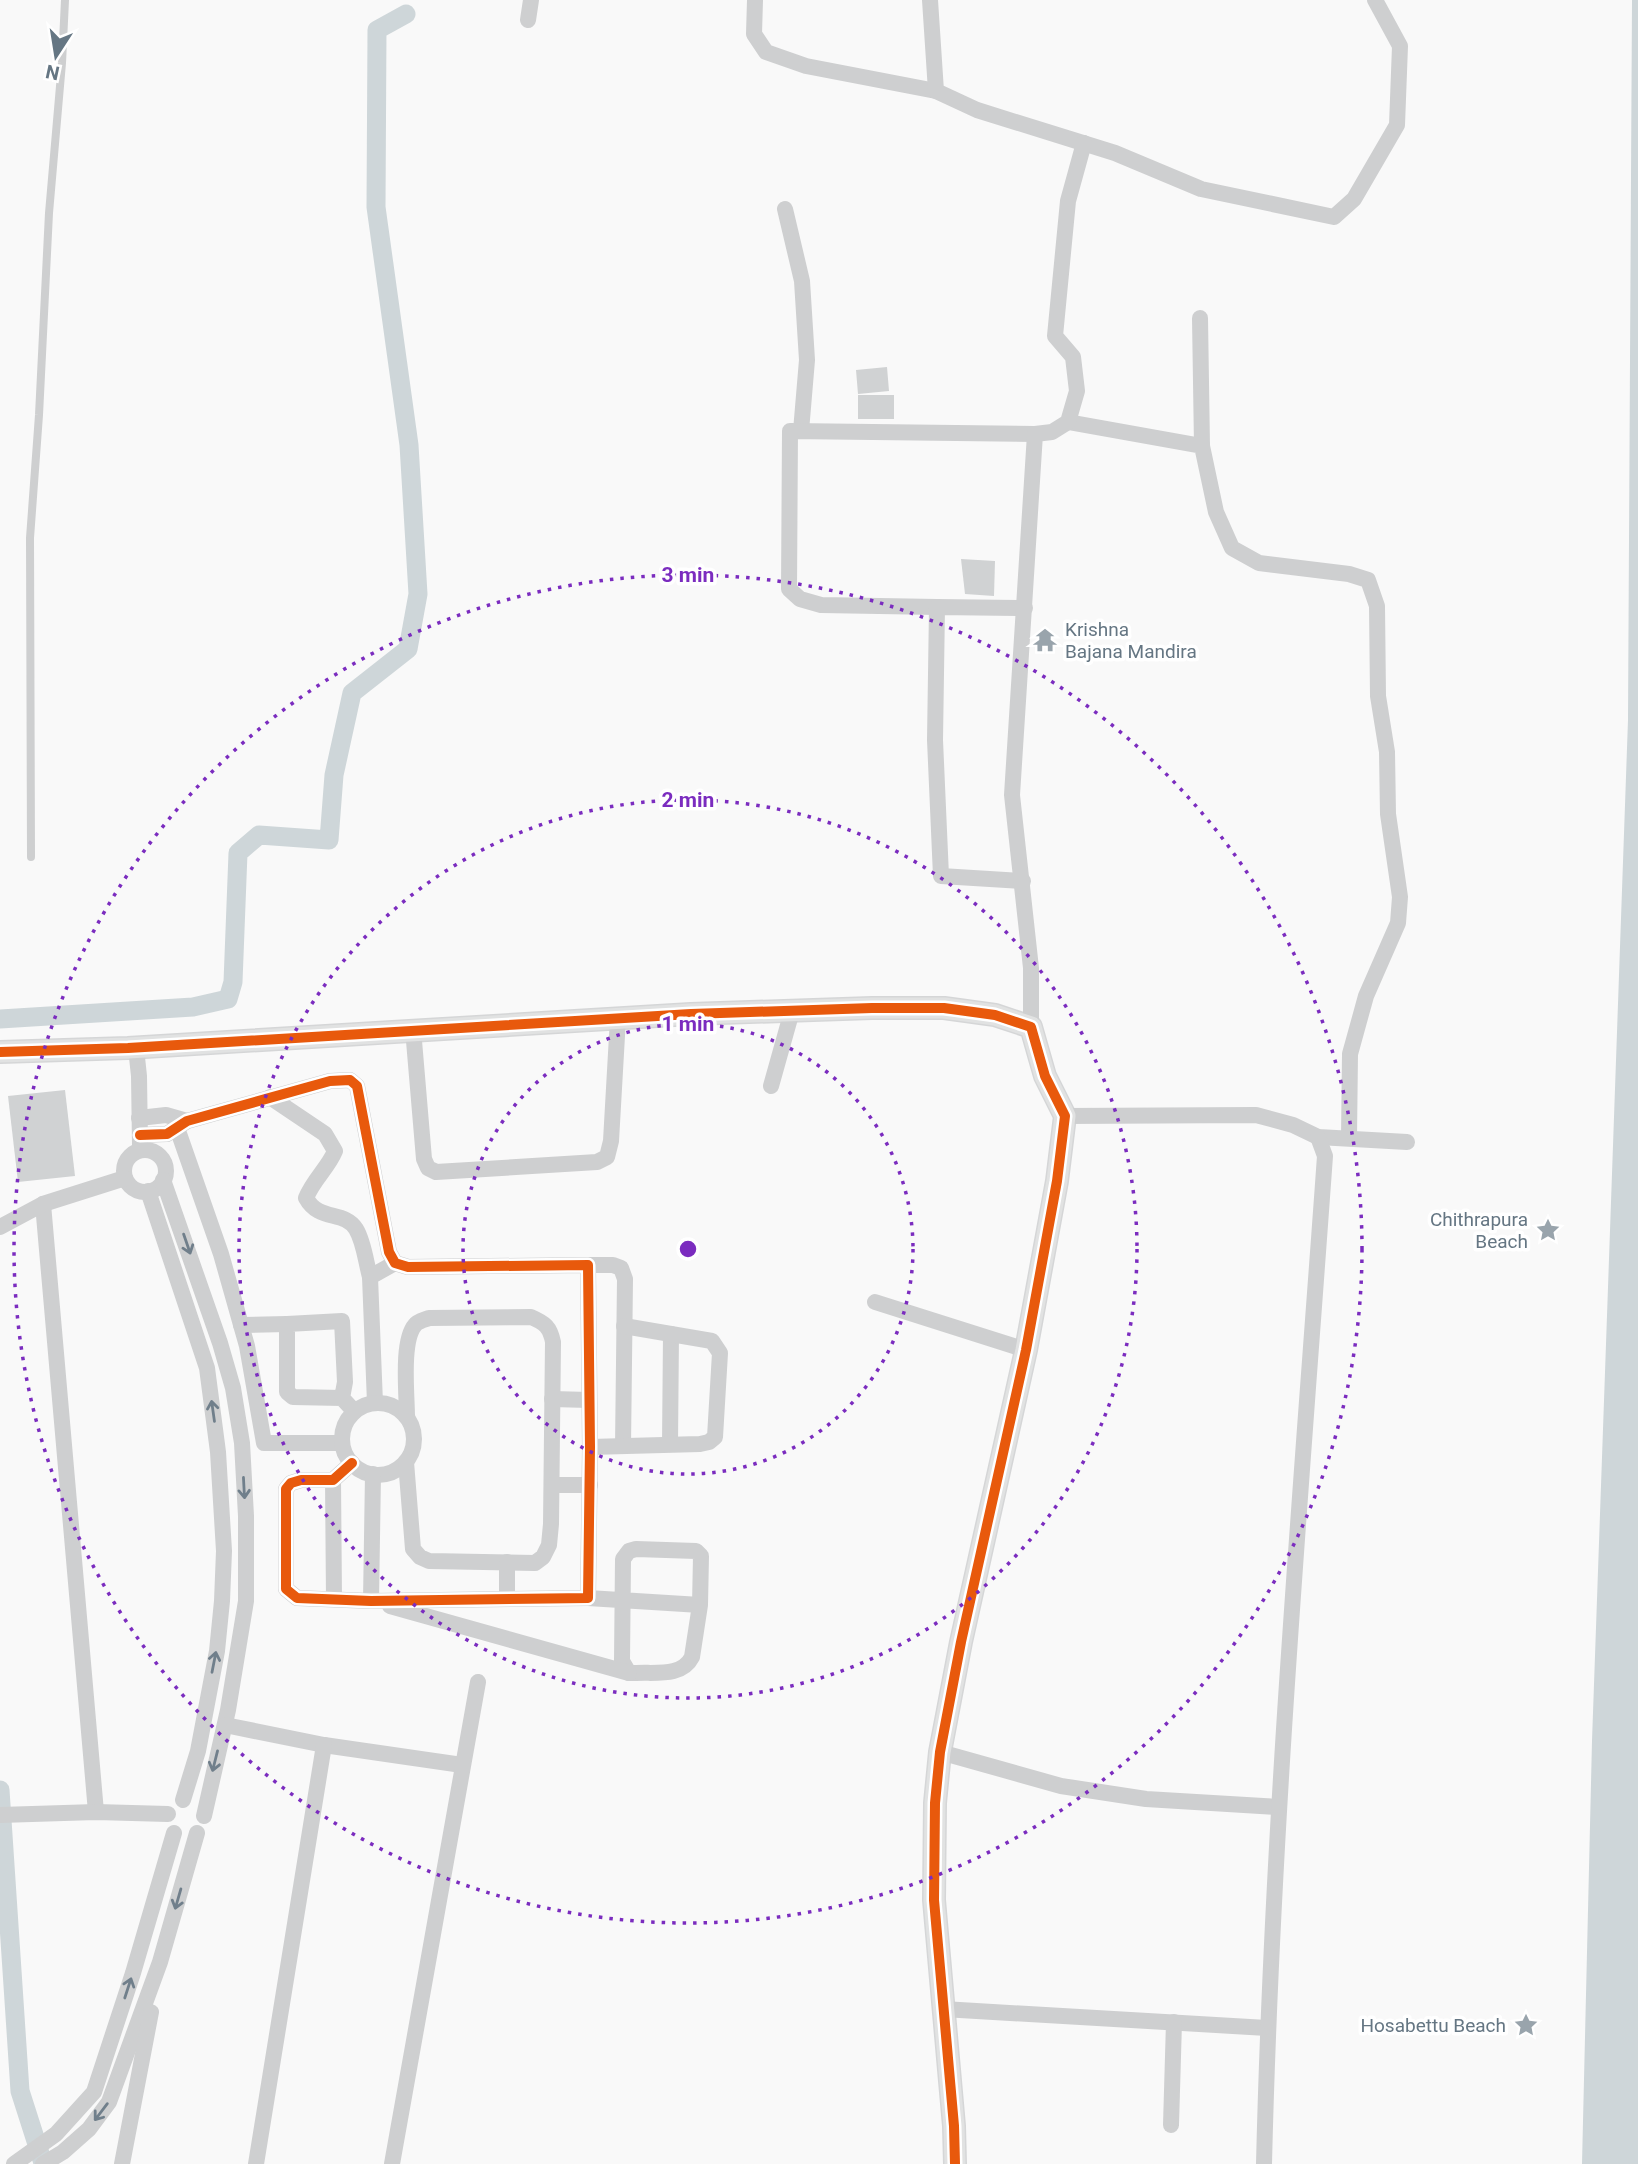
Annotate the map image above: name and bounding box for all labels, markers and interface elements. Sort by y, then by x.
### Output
north arrow [21,21,91,91]
text: N [44,59,62,85]
text: 3 min [662,563,714,587]
place label: Krishna Bajana Mandira [1065,618,1197,663]
temple icon: Krishna Bajana Mandira [1031,626,1059,654]
text: 2 min [662,788,714,812]
text: 1 min [662,1012,714,1036]
place label: Chithrapura Beach [1430,1208,1528,1253]
place icon: Chithrapura Beach [1534,1216,1562,1244]
one-way arrow [181,1233,194,1255]
centre of rings [676,1237,700,1261]
one-way arrow [207,1401,220,1423]
one-way arrow [238,1476,251,1499]
one-way arrow [208,1651,222,1674]
one-way arrow [208,1750,221,1772]
one-way arrow [171,1888,184,1910]
one-way arrow [123,1977,135,1999]
place icon: Hosabettu Beach [1512,2011,1540,2039]
place label: Hosabettu Beach [1360,2014,1506,2037]
one-way arrow [94,2102,109,2121]

